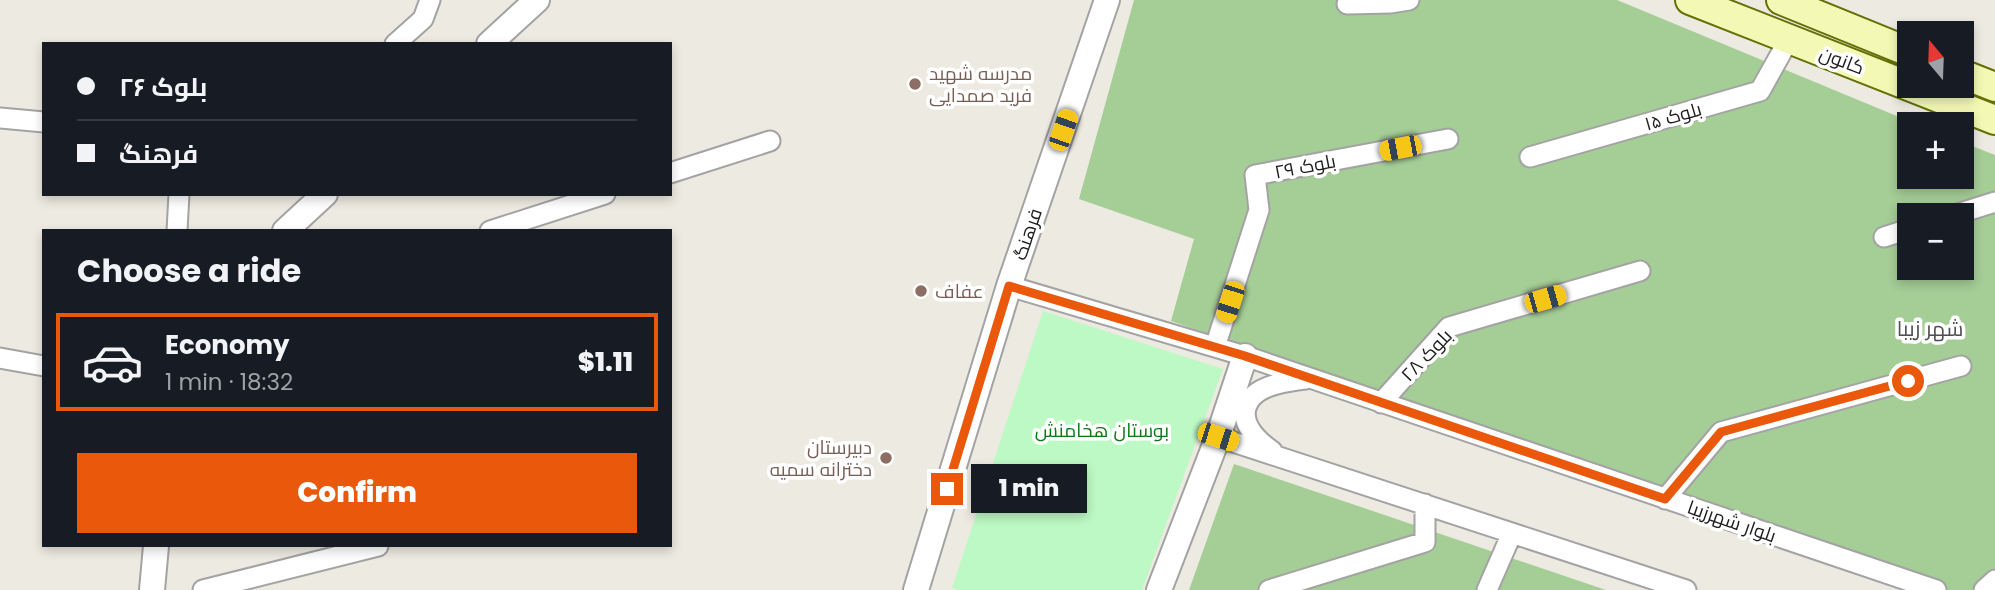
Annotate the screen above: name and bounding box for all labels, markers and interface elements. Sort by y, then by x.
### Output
north arrow [1897,21,1974,98]
map controls [1897,21,1974,280]
street label: کانون [1815,40,1868,81]
place label: مدرسه شهید فرید صمدایی [929,60,1032,109]
text: بلوک ۲۶ [119,69,207,105]
marker: مدرسه شهید فرید صمدایی [907,76,923,92]
street label: بلوک ۱۵ [1641,95,1705,137]
car [1047,107,1080,153]
button: + [1897,112,1974,189]
car [1378,134,1423,162]
text: فرهنگ [119,136,198,172]
street label: بلوک ۲۹ [1272,147,1338,186]
button: − [1897,203,1974,280]
street label: فرهنگ [1006,204,1049,264]
text: Choose a ride [77,248,301,293]
place label: عفاف [935,278,984,305]
car [1214,279,1247,325]
marker: عفاف [913,283,929,299]
car [1522,283,1569,315]
district label: شهر زیبا [1897,314,1963,343]
street label: بلوک ۲۸ [1395,323,1458,388]
text: Economy [165,327,289,363]
icon: car [81,331,144,394]
text: $1.11 [578,344,633,380]
route start [1892,365,1924,397]
text: 1 min · 18:32 [165,366,293,398]
park label: بوستان هخامنش [1035,417,1169,444]
car [1195,421,1242,453]
place label: دبیرستان دخترانه سمیه [770,434,872,483]
marker: دبیرستان دخترانه سمیه [878,450,894,466]
button: Confirm [77,453,637,533]
callout: 1 min [972,464,1087,514]
text: 1 min [999,472,1059,504]
route end [931,473,963,505]
street label: بلوار شهرزیبا [1684,494,1780,549]

